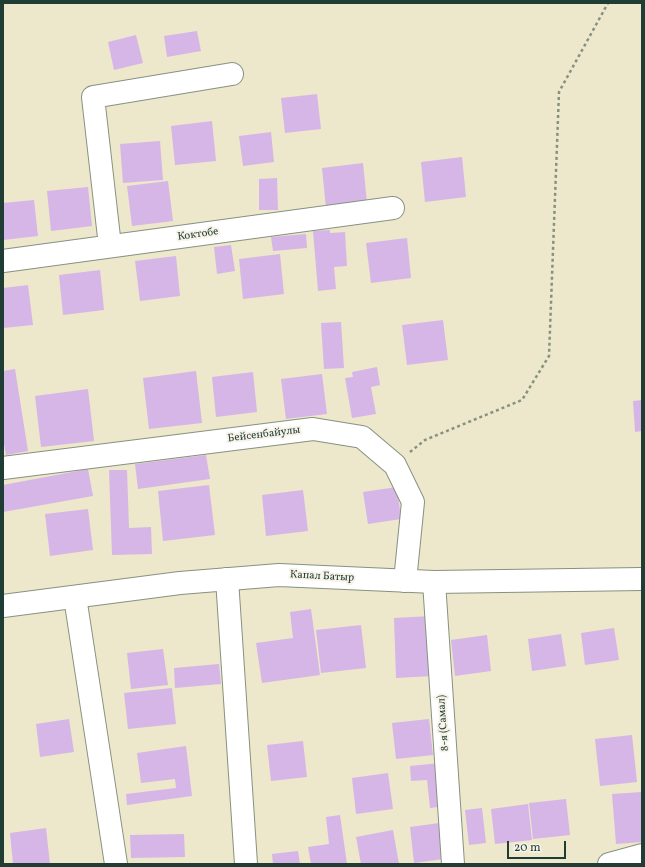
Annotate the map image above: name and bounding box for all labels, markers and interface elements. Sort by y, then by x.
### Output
street label: Коктобе [177,226,219,244]
street label: Бейсенбайулы [227,424,301,446]
street label: Капал Батыр [290,569,354,585]
street label: 8-я (Самал) [435,695,453,751]
scale bar [509,833,568,859]
text: 20 m [514,840,541,856]

